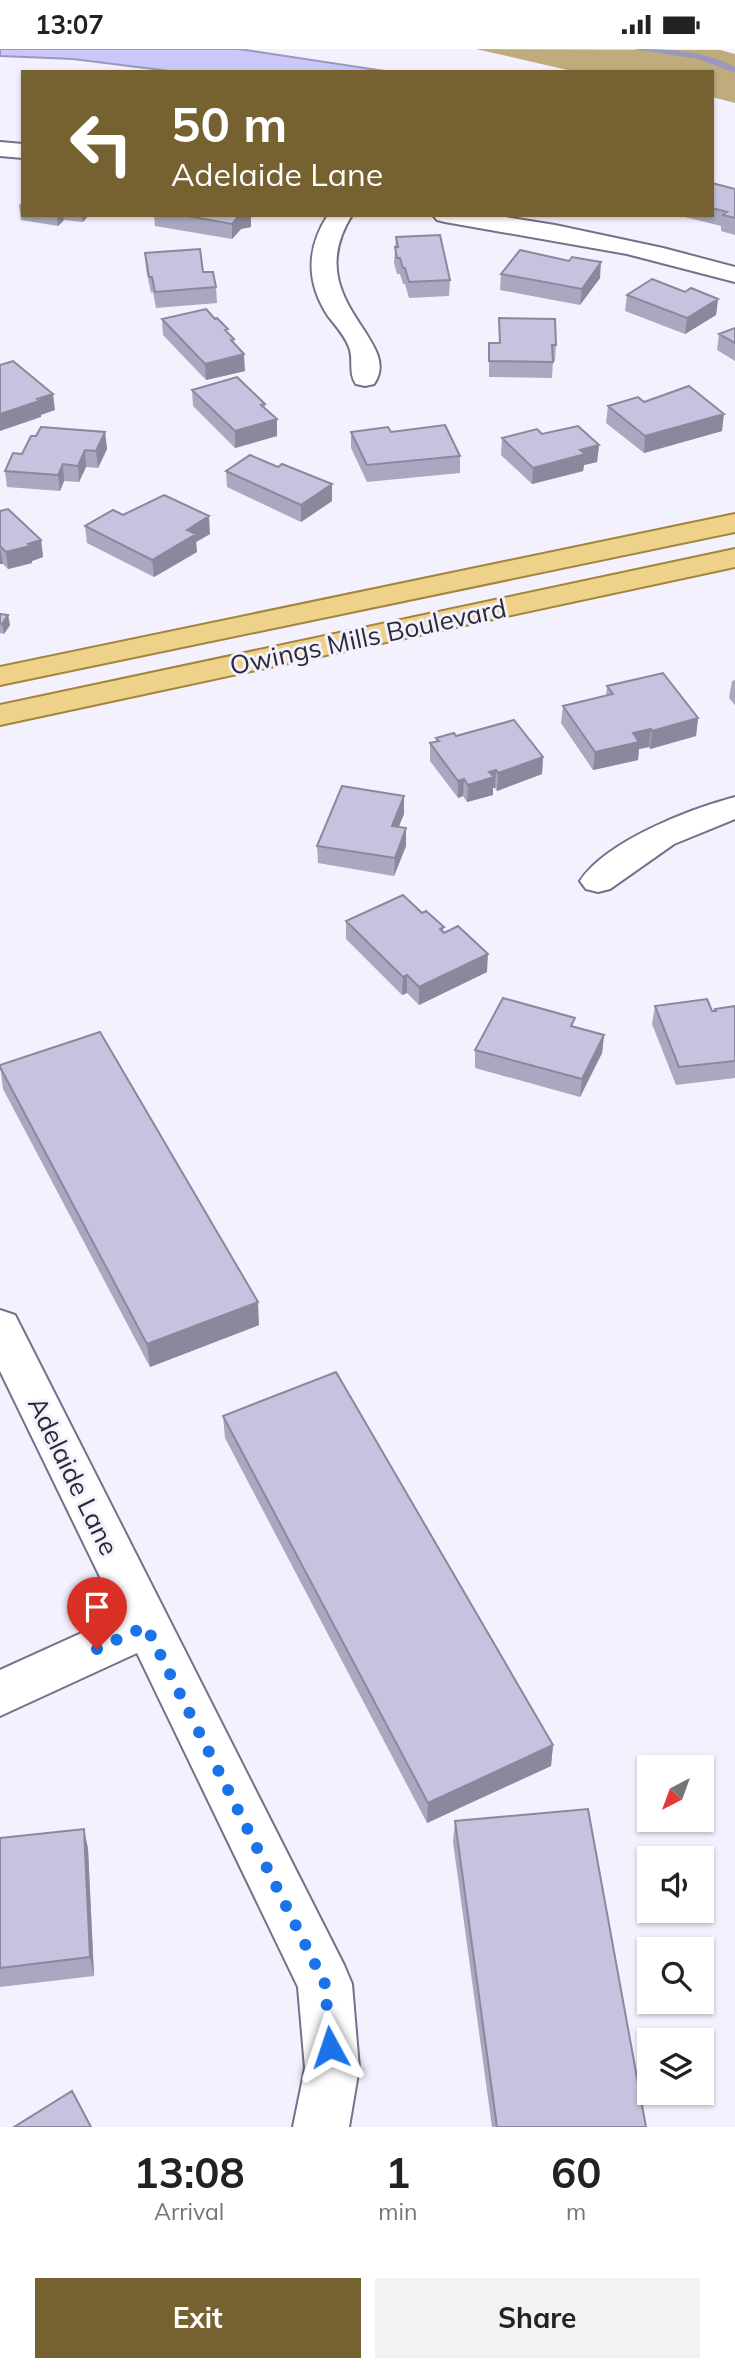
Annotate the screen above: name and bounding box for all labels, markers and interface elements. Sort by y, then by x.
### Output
text: 13:07 [35,8,104,41]
text: 50 m [171,93,287,154]
icon: left [56,98,147,189]
text: Adelaide Lane [171,154,383,194]
street label: Owings Mills Boulevard [227,591,509,682]
street label: Adelaide Lane [21,1391,126,1560]
pin [67,1577,127,1649]
icon: arrive [78,1588,116,1626]
north arrow [637,1755,714,1832]
map controls [637,1755,714,2105]
button: sound [637,1846,714,1923]
button: search [637,1937,714,2014]
position arrow [293,2010,367,2084]
button: layers [637,2028,714,2105]
text: 13:08 [134,2146,245,2199]
text: 1 [385,2146,410,2199]
text: 60 [551,2146,601,2199]
text: Arrival [154,2197,224,2226]
text: min [378,2197,417,2226]
text: m [566,2197,586,2226]
button: Exit [35,2278,361,2358]
button: Share [375,2278,700,2358]

